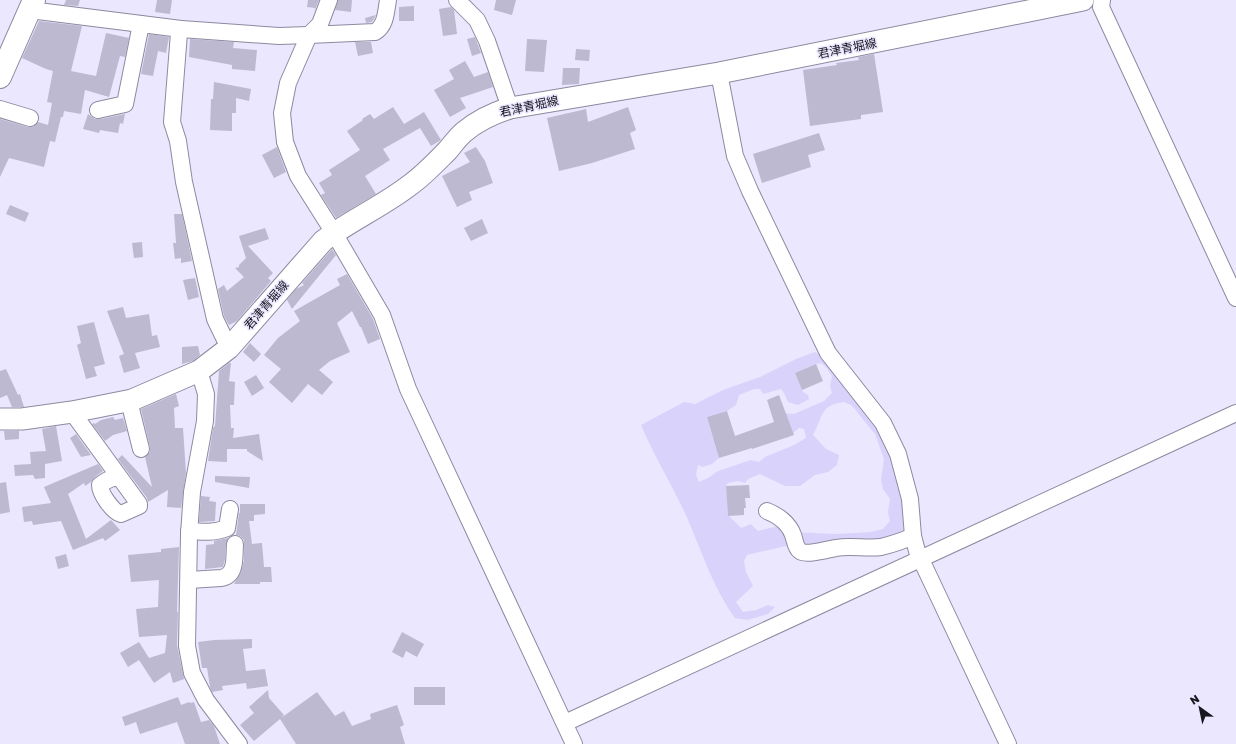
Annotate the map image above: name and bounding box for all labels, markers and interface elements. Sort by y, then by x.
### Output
street label: 君津青堀線 [816,35,878,61]
street label: 君津青堀線 [498,92,560,120]
street label: 君津青堀線 [241,277,291,333]
north arrow [1180,688,1220,728]
text: N [1187,691,1201,707]

